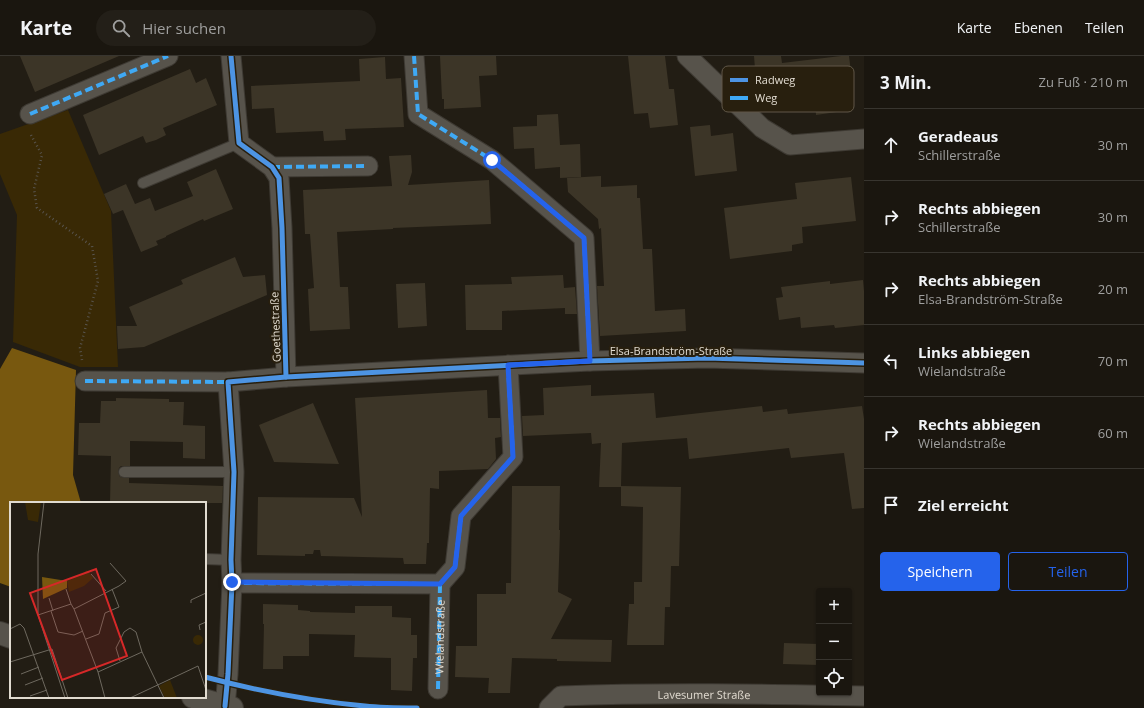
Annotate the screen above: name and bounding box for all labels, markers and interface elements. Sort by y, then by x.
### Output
search box [96,10,376,46]
text: Karte [20,15,72,41]
icon: search [110,17,132,39]
text: Hier suchen [142,18,226,38]
text: Karte [957,18,992,37]
text: Ebenen [1014,18,1063,37]
text: Teilen [1085,18,1124,37]
legend [722,66,854,112]
text: 3 Min. [880,71,931,94]
text: Radweg [755,72,795,87]
text: Zu Fuß · 210 m [1039,73,1128,91]
text: Weg [755,90,777,105]
text: Geradeaus [918,126,998,146]
icon: ahead [880,134,902,156]
text: 30 m [1098,136,1128,154]
text: Schillerstraße [918,146,1001,164]
route start [483,151,501,169]
text: Rechts abbiegen [918,198,1041,218]
icon: right [880,206,902,228]
text: 30 m [1098,208,1128,226]
text: Schillerstraße [918,218,1001,236]
text: Rechts abbiegen [918,270,1041,290]
icon: right [880,278,902,300]
text: 20 m [1098,280,1128,298]
text: Elsa-Brandström-Straße [918,290,1063,308]
street label: Goethestraße [266,292,284,362]
text: Links abbiegen [918,342,1030,362]
street label: Elsa-Brandström-Straße [610,343,732,358]
icon: left [880,350,902,372]
text: 70 m [1098,352,1128,370]
text: Wielandstraße [918,362,1006,380]
text: Rechts abbiegen [918,414,1041,434]
icon: right [880,422,902,444]
text: 60 m [1098,424,1128,442]
text: Wielandstraße [918,434,1006,452]
icon: arrive [880,494,902,516]
text: Ziel erreicht [918,495,1009,515]
inset map [10,502,206,698]
button: Speichern [880,552,1000,591]
button: Teilen [1008,552,1128,591]
route end [223,573,241,591]
map controls [816,588,852,696]
button: + [816,588,852,624]
street label: Wielandstraße [431,600,447,674]
button: − [816,624,852,660]
button: locate [816,660,852,696]
street label: Lavesumer Straße [657,686,751,702]

